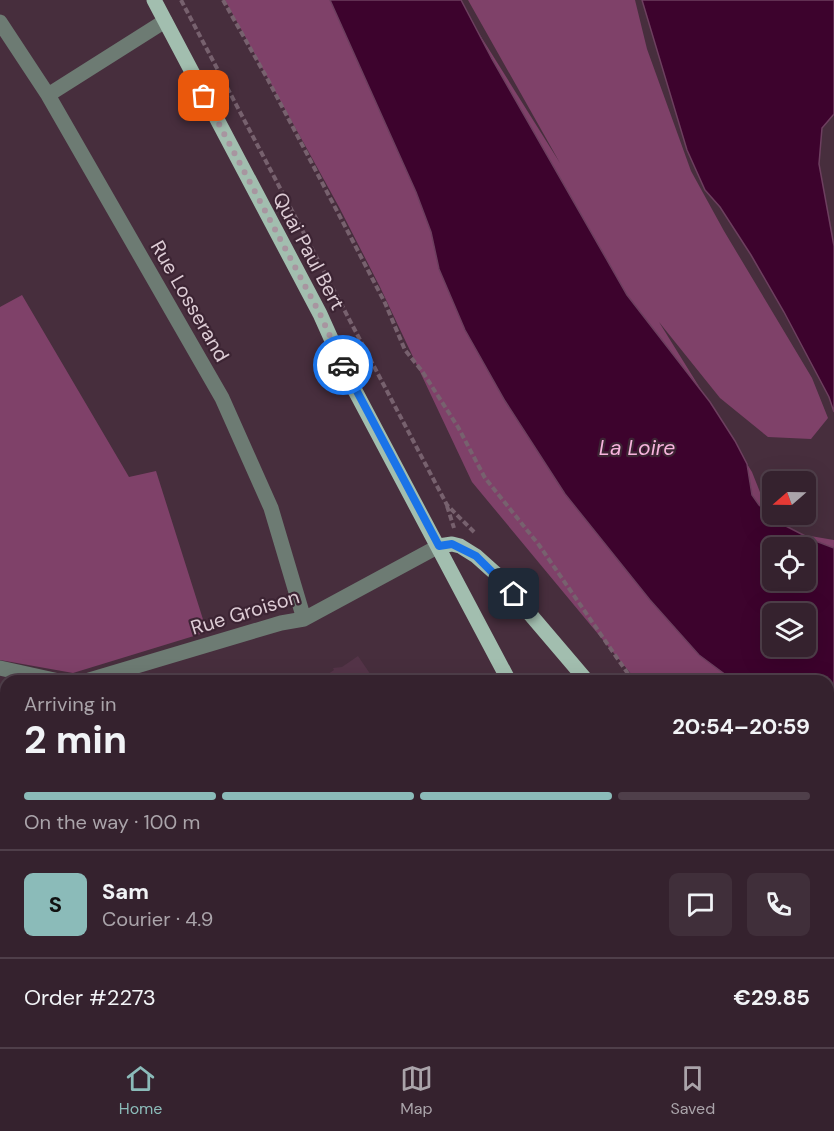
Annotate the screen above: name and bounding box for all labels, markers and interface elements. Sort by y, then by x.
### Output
pin [178,70,229,121]
icon: bag [187,79,220,112]
street label: Quai Paul Bert [267,188,351,315]
street label: Rue Losserand [145,236,235,366]
courier [313,335,373,395]
icon: car [327,349,360,382]
water label: La Loire [599,434,675,462]
north arrow [762,471,816,525]
map controls [762,471,816,657]
button: locate [762,537,816,591]
pin [488,568,539,619]
icon: home [497,577,530,610]
street label: Rue Groison [188,583,302,641]
button: layers [762,603,816,657]
text: Arriving in [24,691,116,717]
text: 20:54–20:59 [672,712,810,741]
text: 2 min [24,714,127,765]
text: On the way · 100 m [24,809,200,835]
button: chat [669,873,732,936]
button: phone [747,873,810,936]
text: Sam [102,877,149,906]
text: S [49,890,62,919]
text: Courier · 4.9 [102,906,213,932]
text: Order #2273 [24,983,156,1012]
text: €29.85 [734,983,810,1012]
tab: Home [119,1062,162,1119]
tab: Map [400,1062,433,1119]
tab: Saved [670,1062,715,1119]

